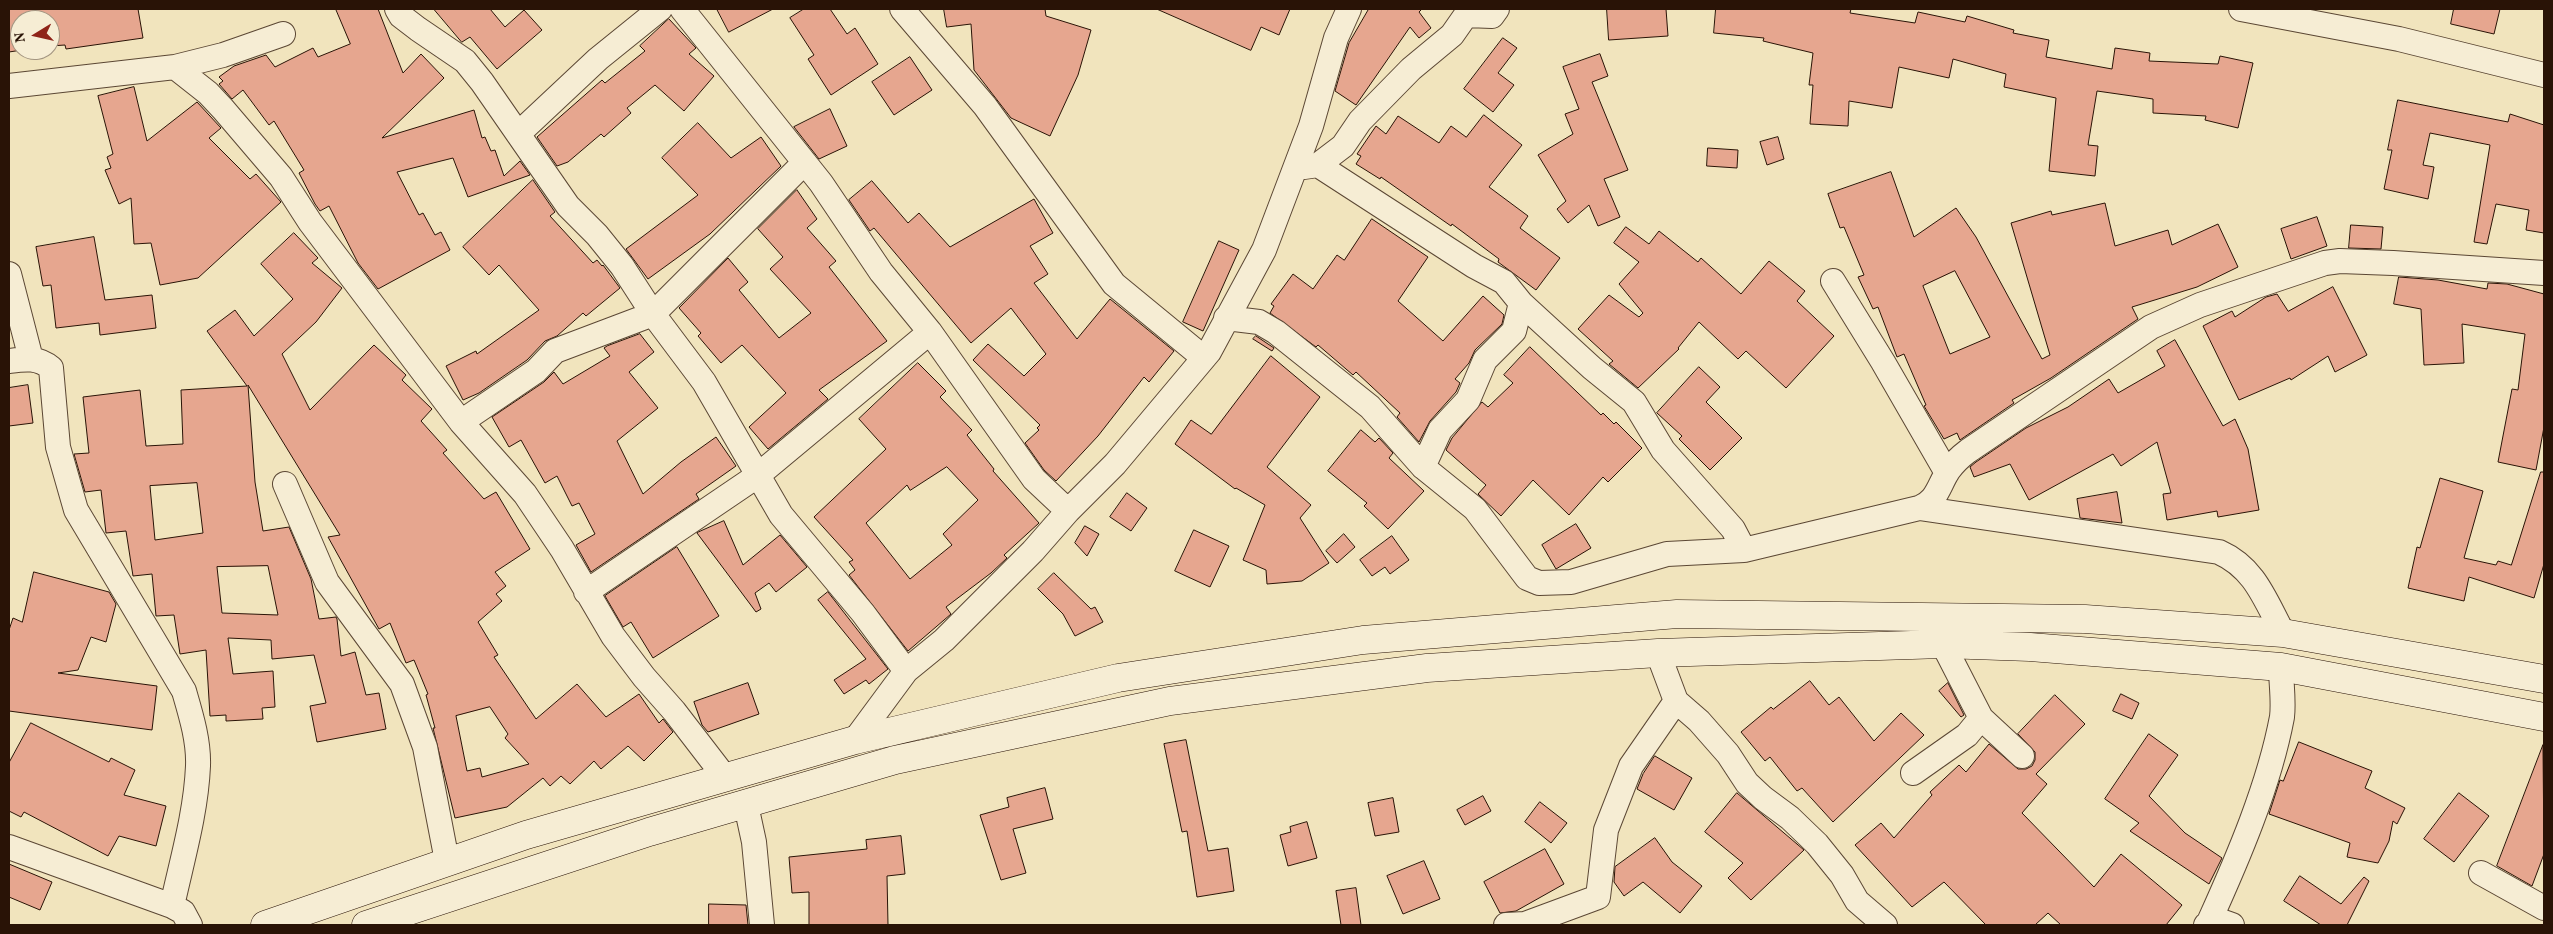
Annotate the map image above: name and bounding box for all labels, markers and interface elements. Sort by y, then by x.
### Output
north arrow [10,10,60,60]
text: N [11,31,31,44]

